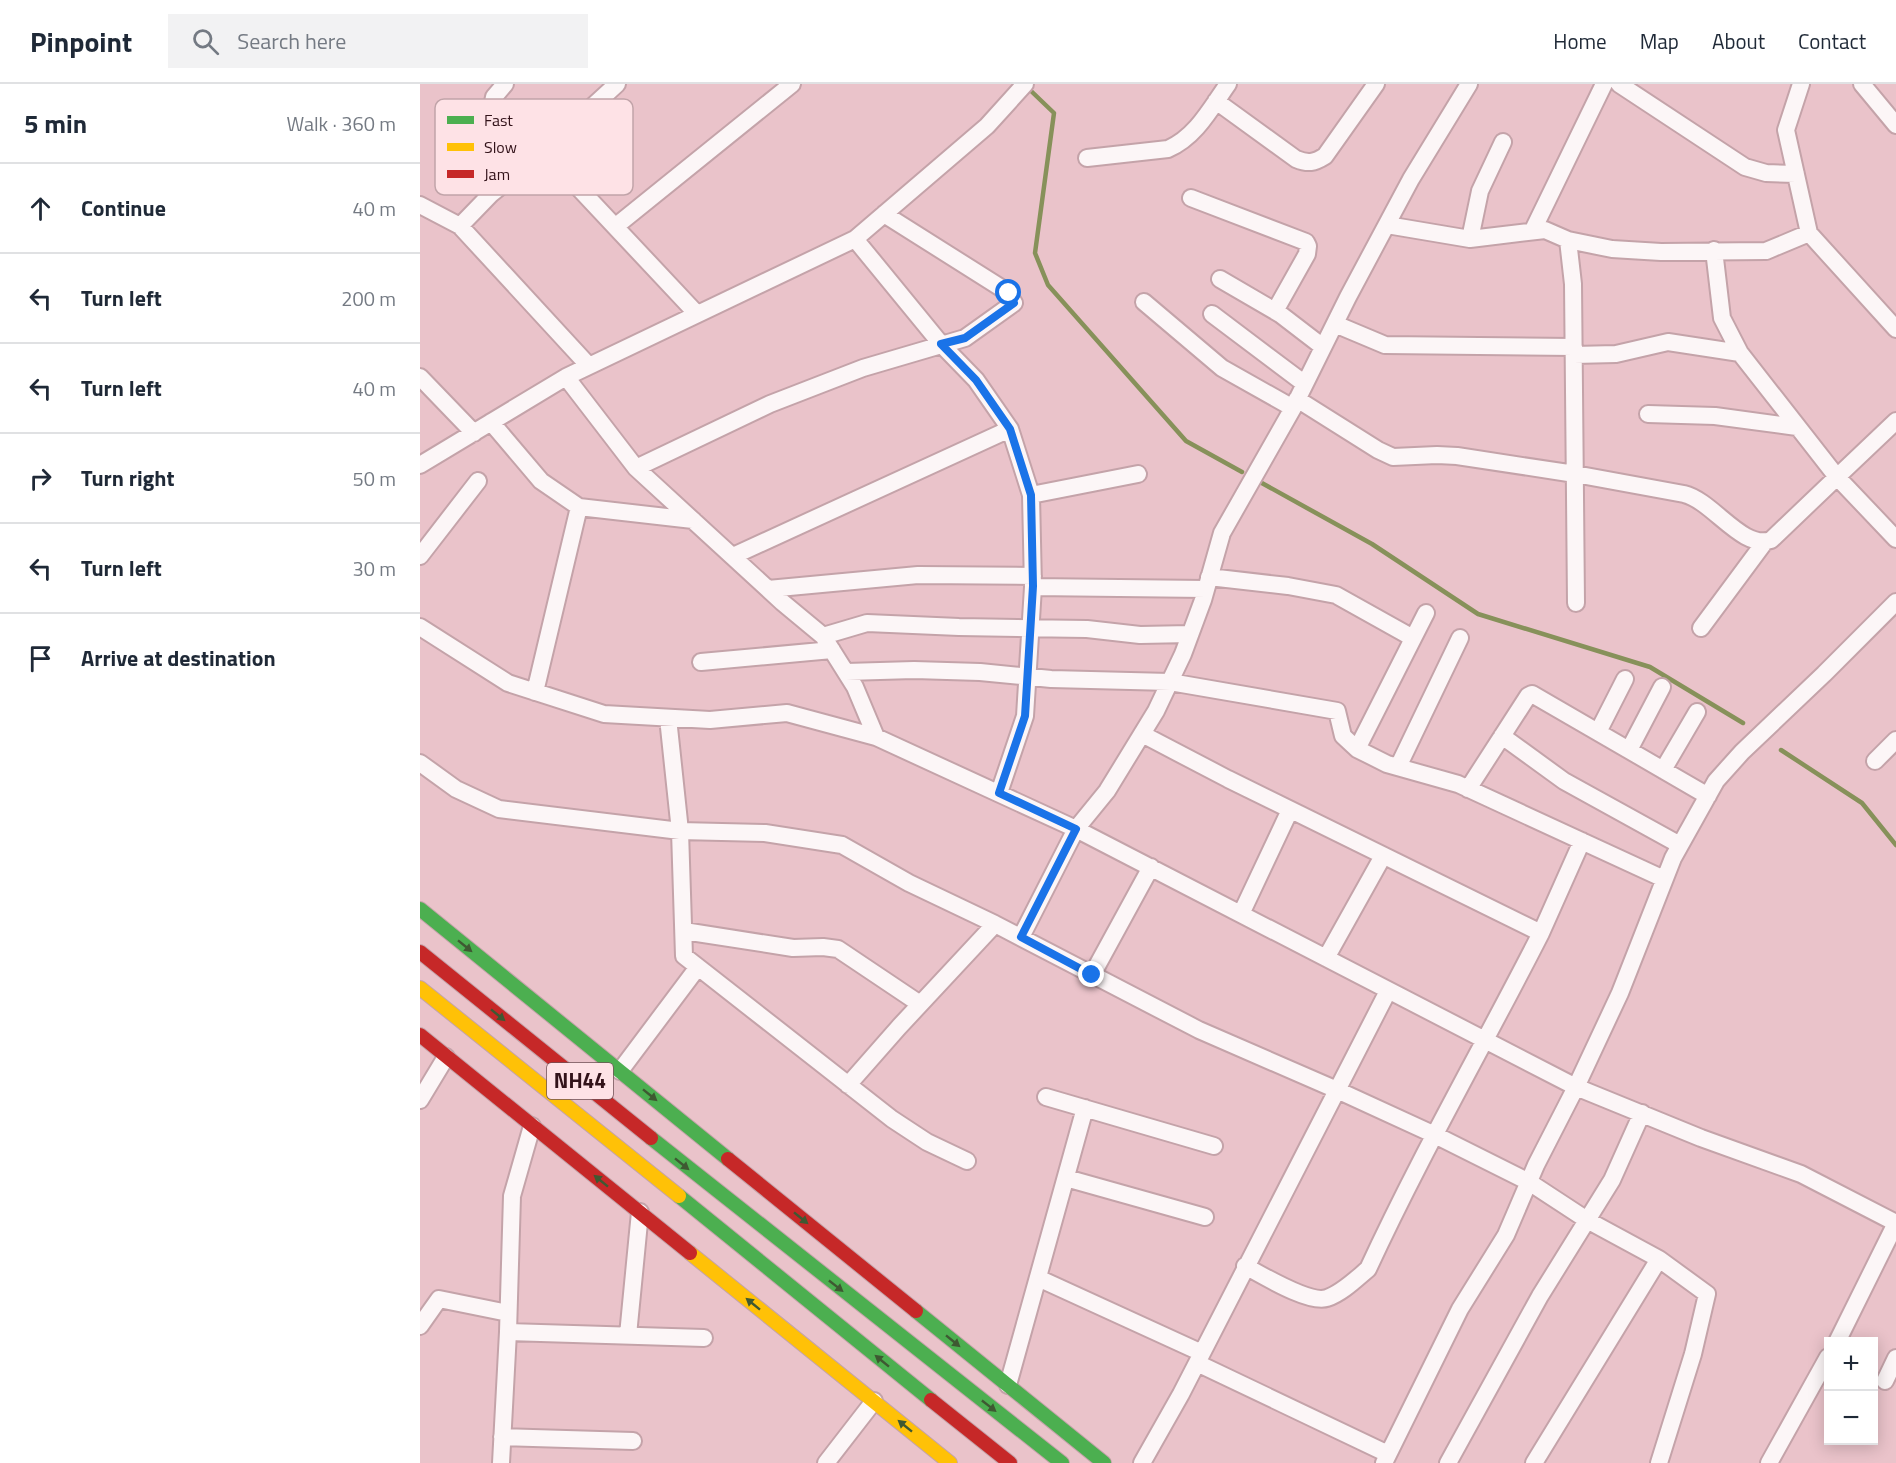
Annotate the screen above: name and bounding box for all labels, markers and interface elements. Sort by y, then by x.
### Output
search box [168,14,588,68]
text: Pinpoint [30,20,132,63]
text: Search here [237,24,346,58]
icon: search [189,25,222,58]
text: Home [1553,25,1607,57]
text: Map [1640,25,1679,57]
text: About [1712,25,1765,57]
text: Contact [1798,25,1866,57]
legend [435,99,633,195]
text: 5 min [24,104,87,143]
text: Walk · 360 m [287,108,396,139]
text: Fast [484,108,513,132]
text: Slow [484,135,517,159]
text: Jam [484,162,510,186]
text: Continue [81,191,166,225]
icon: ahead [24,192,57,225]
text: 40 m [352,193,396,224]
route start [995,279,1021,305]
text: Turn left [81,281,162,315]
icon: left [24,282,57,315]
text: 200 m [341,283,396,314]
text: Turn left [81,371,162,405]
icon: left [24,372,57,405]
text: 40 m [352,373,396,404]
text: Turn right [81,461,175,495]
icon: right [24,462,57,495]
text: 50 m [352,463,396,494]
text: Turn left [81,551,162,585]
icon: left [24,552,57,585]
text: 30 m [352,553,396,584]
text: Arrive at destination [81,641,276,675]
icon: arrive [24,642,57,675]
one-way arrow [458,940,473,952]
route end [1078,961,1104,987]
one-way arrow [490,1008,506,1021]
road number: NH44 [547,1063,613,1099]
one-way arrow [642,1089,658,1102]
one-way arrow [675,1157,690,1170]
one-way arrow [594,1176,609,1188]
one-way arrow [793,1211,808,1224]
one-way arrow [828,1279,843,1291]
one-way arrow [745,1297,761,1310]
one-way arrow [945,1334,961,1347]
map controls [1824,1337,1878,1445]
button: + [1824,1337,1878,1391]
one-way arrow [875,1355,890,1367]
button: − [1824,1391,1878,1445]
one-way arrow [981,1400,997,1413]
one-way arrow [897,1420,913,1433]

